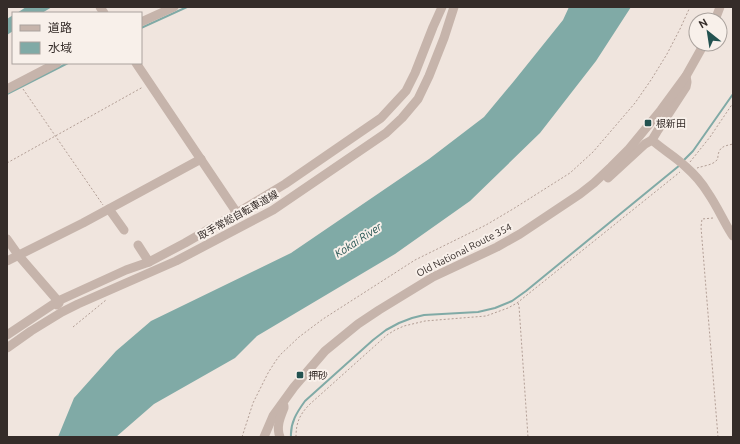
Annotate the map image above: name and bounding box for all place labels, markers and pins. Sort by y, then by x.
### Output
marker: 根新田 [643,118,653,128]
place label: 根新田 [656,118,686,129]
marker: 押砂 [295,370,305,380]
place label: 押砂 [308,370,328,381]

